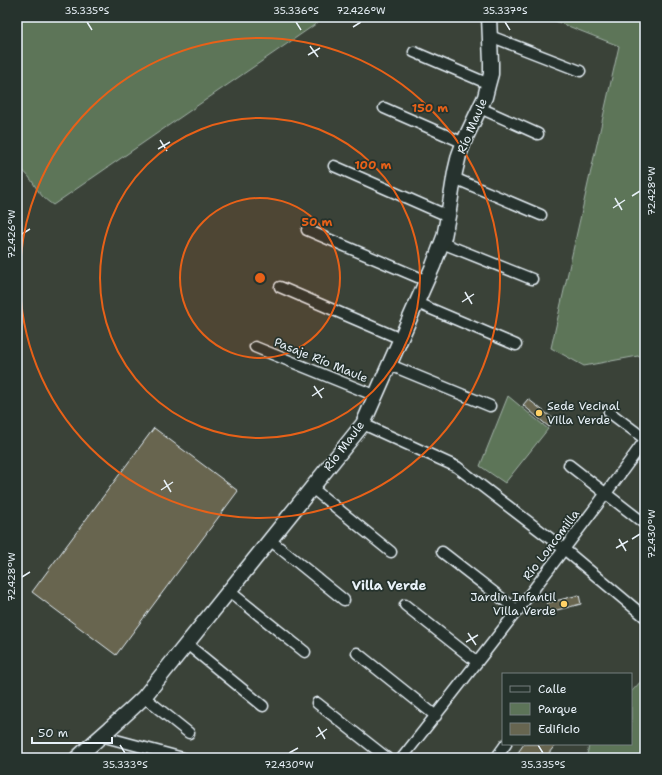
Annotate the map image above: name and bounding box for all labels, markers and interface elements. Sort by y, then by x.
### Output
text: 35.335°S [65,4,110,17]
text: 35.336°S [273,4,319,17]
text: 72.426°W [336,4,386,17]
text: 35.337°S [482,4,528,17]
street label: Río Maule [453,96,491,156]
text: 150 m [412,100,448,116]
text: 100 m [355,157,392,173]
text: 72.428°W [645,166,658,216]
text: 72.426°W [5,209,18,259]
text: 50 m [302,214,333,230]
centre of rings [253,271,267,285]
street label: Pasaje Río Maule [272,334,371,386]
place label: Sede Vecinal Villa Verde [547,398,620,428]
marker: Sede Vecinal Villa Verde [534,408,544,418]
street label: Río Maule [320,417,368,474]
street label: Río Loncomilla [519,506,583,584]
text: 72.430°W [645,509,658,559]
text: 72.428°W [5,552,18,602]
district label: Villa Verde [352,577,426,594]
place label: Jardin Infantil Villa Verde [470,589,556,619]
marker: Jardin Infantil Villa Verde [559,599,569,609]
legend [502,673,632,745]
text: Calle [538,681,567,697]
text: Parque [538,701,577,717]
scale bar [32,719,112,745]
text: Edificio [538,721,580,737]
text: 50 m [38,725,68,741]
text: 35.333°S [102,758,148,771]
text: 72.430°W [264,758,314,771]
text: 35.335°S [521,758,566,771]

